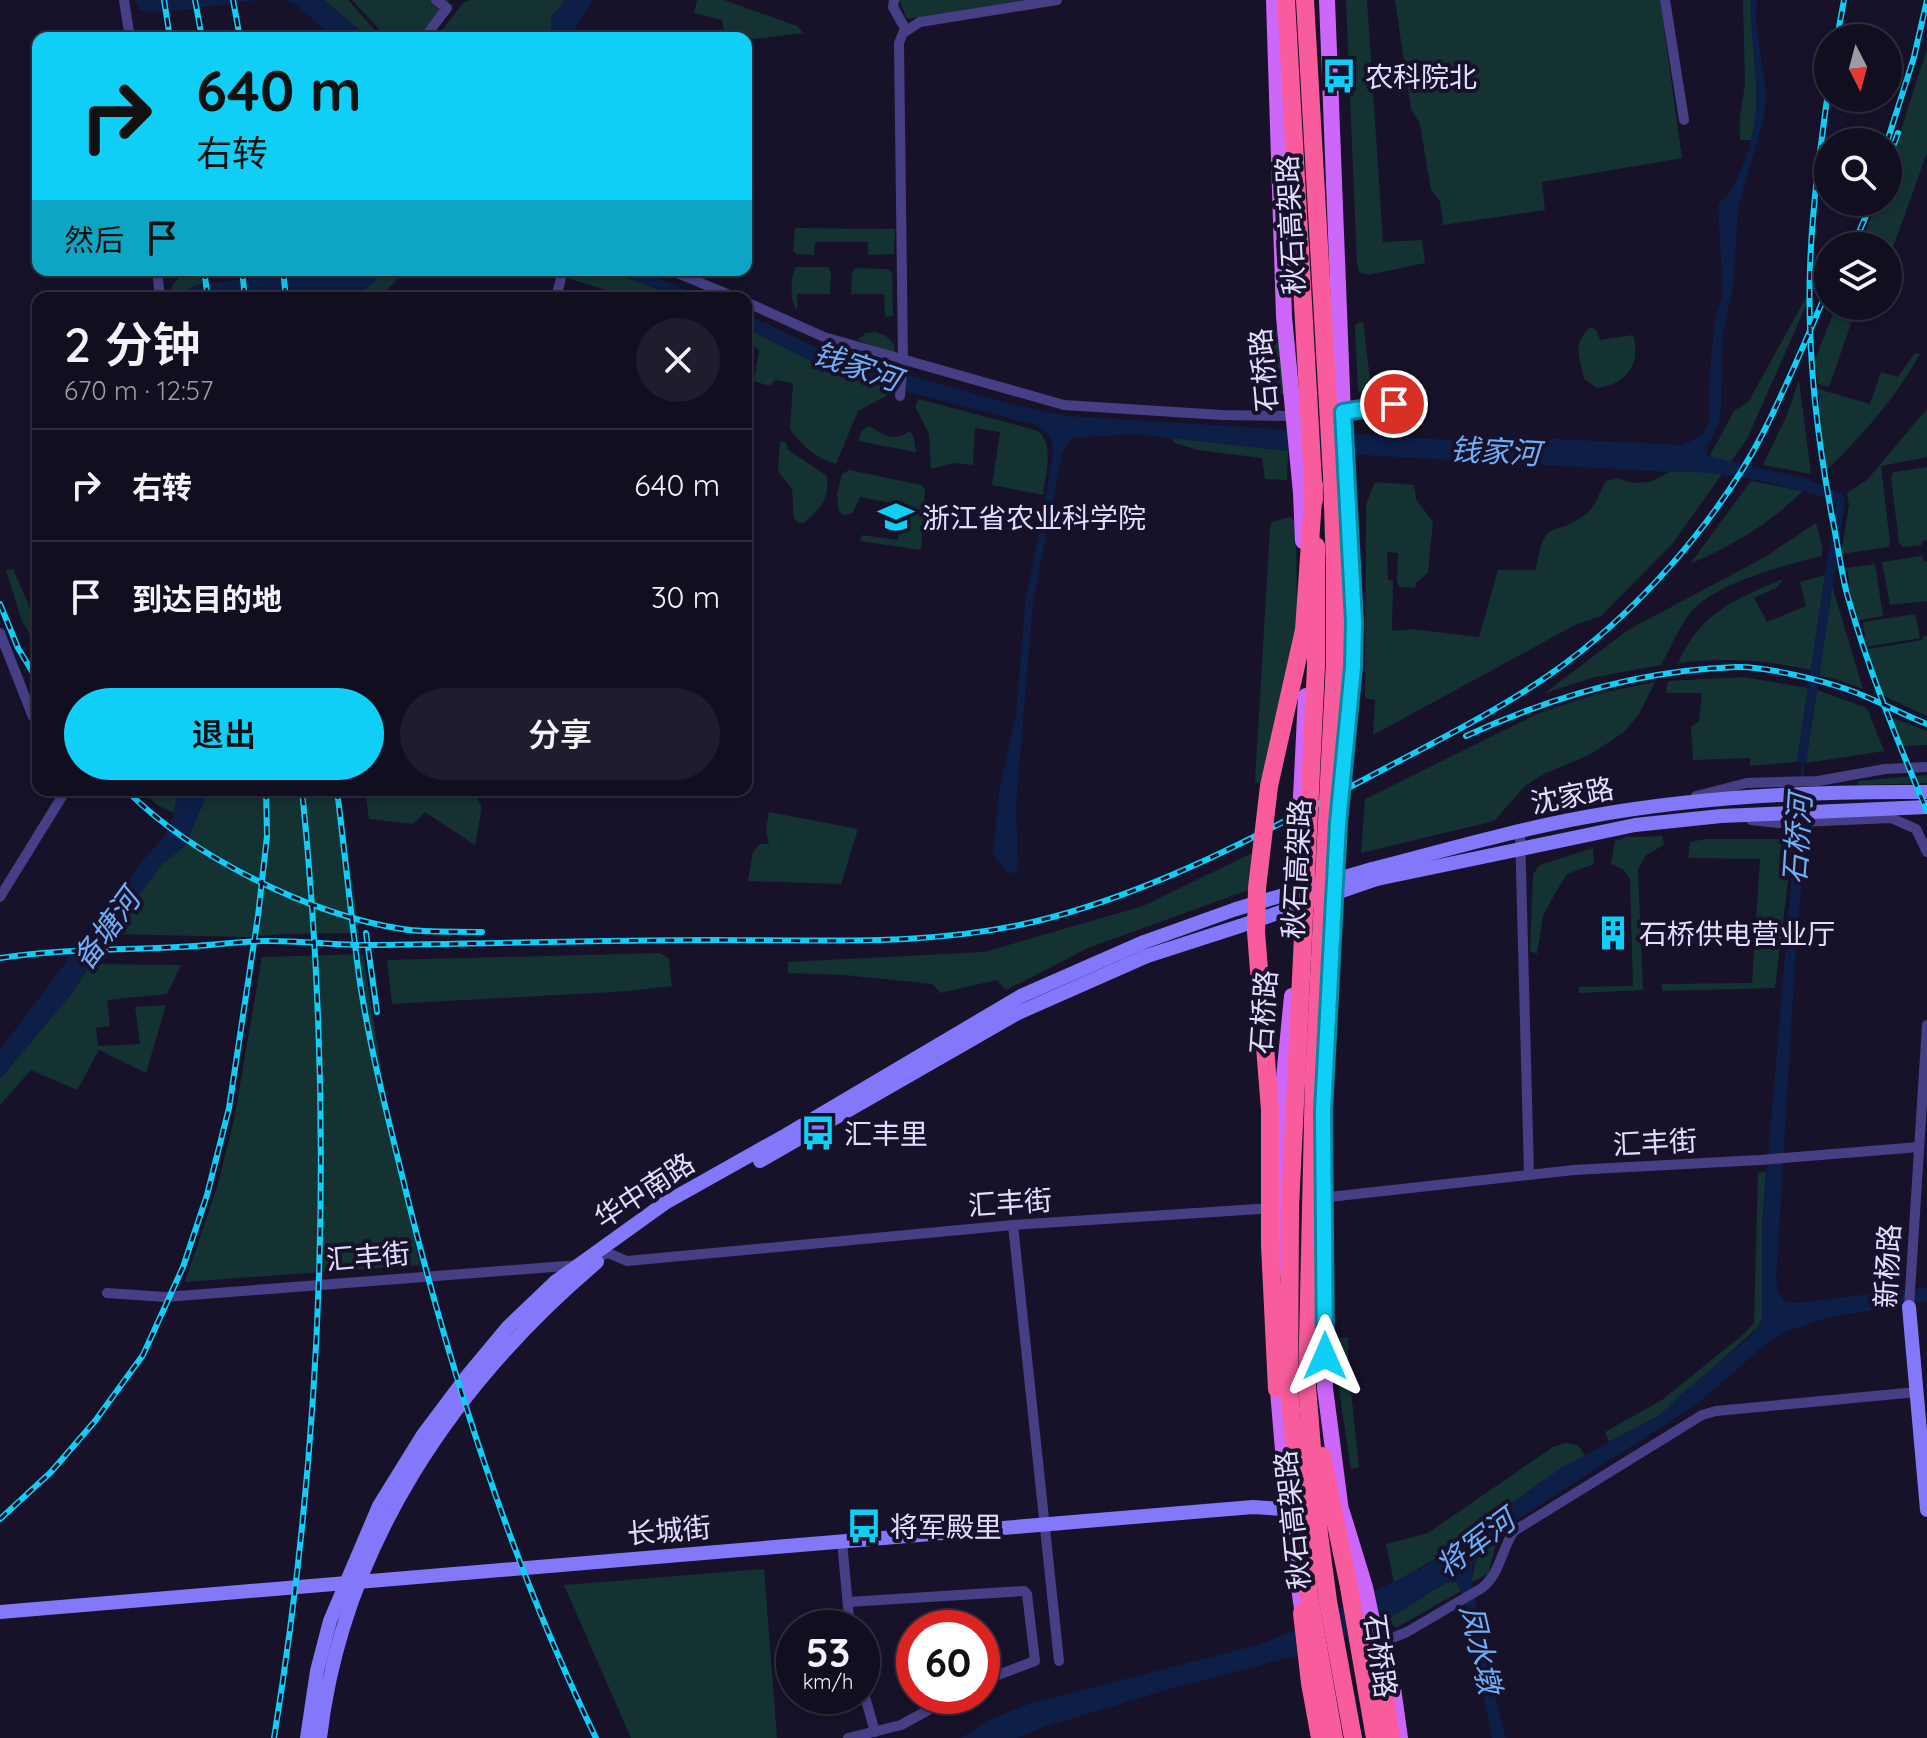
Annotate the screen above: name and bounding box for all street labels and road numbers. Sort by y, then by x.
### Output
street label: 秋石高架路 [1269,154,1311,296]
street label: 石桥路 [1242,327,1284,413]
street label: 沈家路 [1527,770,1617,820]
street label: 秋石高架路 [1275,798,1317,940]
street label: 石桥路 [1243,969,1283,1055]
street label: 汇丰街 [1612,1122,1698,1162]
street label: 华中南路 [587,1145,701,1235]
street label: 汇丰街 [967,1182,1053,1222]
street label: 新杨路 [1867,1223,1907,1309]
street label: 汇丰街 [325,1235,411,1277]
street label: 秋石高架路 [1267,1449,1317,1591]
street label: 长城街 [626,1509,712,1551]
street label: 石桥路 [1358,1612,1404,1700]

